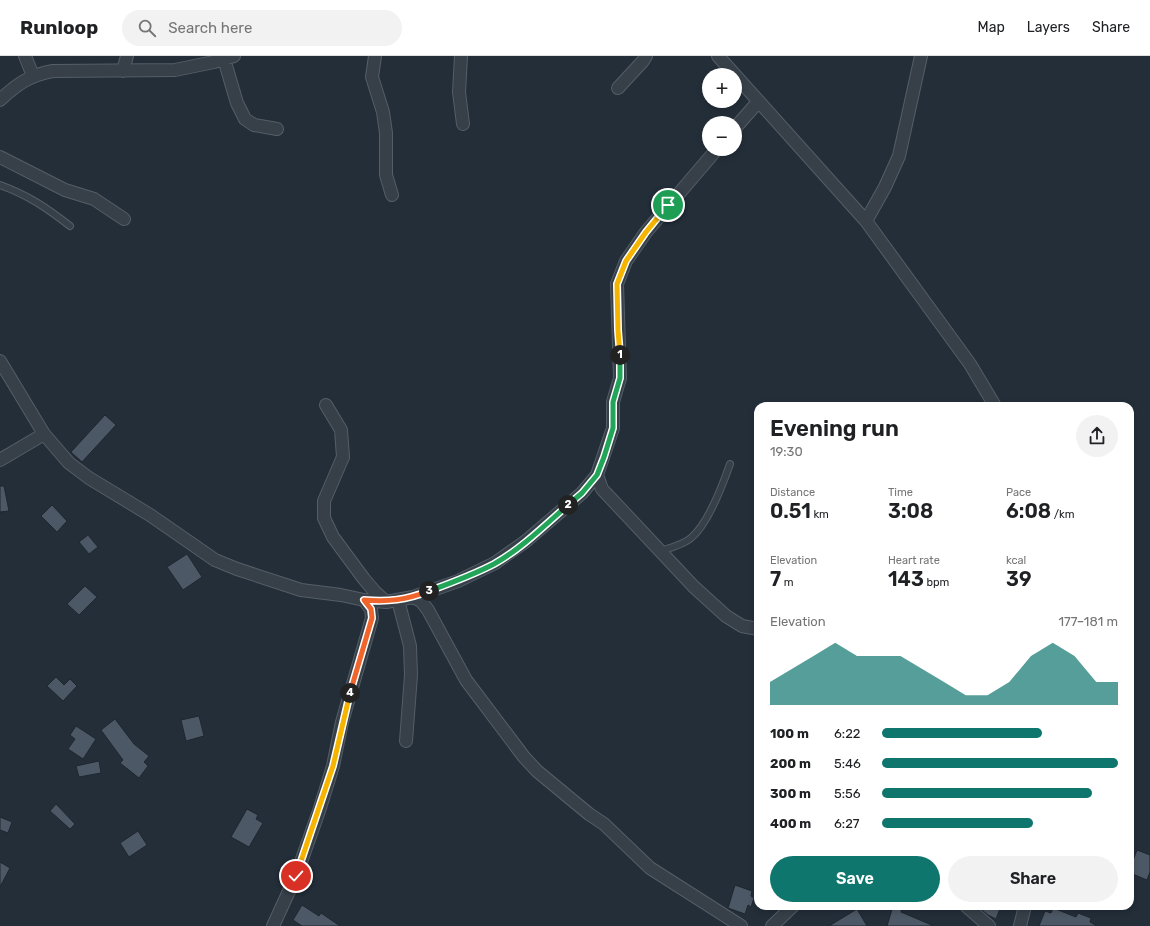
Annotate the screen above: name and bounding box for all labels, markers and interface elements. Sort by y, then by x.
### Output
search box [122,10,402,46]
text: Runloop [20,16,98,39]
icon: search [136,17,158,39]
text: Search here [168,19,252,37]
text: Map [978,19,1005,36]
text: Layers [1027,19,1070,36]
text: Share [1092,19,1130,36]
map controls [702,68,742,156]
button: + [702,68,742,108]
button: − [702,116,742,156]
pin [651,188,685,222]
icon: arrive [657,194,679,216]
pin: 1 [610,345,630,365]
text: 1 [617,348,623,361]
text: Evening run [770,415,899,442]
button: share [1076,415,1118,457]
text: 19:30 [770,444,803,459]
text: Distance [770,486,815,499]
text: Time [888,486,913,499]
text: Pace [1006,486,1031,499]
pin: 2 [558,495,578,515]
text: 2 [564,498,572,511]
text: 0.51 [770,499,811,523]
text: 3:08 [888,499,933,523]
text: 6:08 [1006,499,1051,523]
text: km [811,508,829,521]
text: /km [1051,508,1075,521]
text: Elevation [770,554,817,567]
text: Heart rate [888,554,940,567]
text: kcal [1006,554,1026,567]
text: 7 [770,567,781,591]
text: 143 [888,567,924,591]
text: 39 [1006,567,1031,591]
text: m [781,576,794,589]
text: bpm [924,576,949,589]
pin: 3 [419,581,439,601]
text: 3 [425,584,433,597]
text: Elevation [770,614,826,629]
text: 177–181 m [1058,614,1118,629]
pin: 4 [340,683,360,703]
text: 4 [346,686,354,699]
text: 100 m [770,726,809,741]
text: 6:22 [834,726,860,741]
text: 200 m [770,756,811,771]
text: 5:46 [834,756,861,771]
text: 300 m [770,786,811,801]
text: 5:56 [834,786,861,801]
text: 400 m [770,816,811,831]
text: 6:27 [834,816,859,831]
button: Save [770,856,940,902]
button: Share [948,856,1118,902]
pin [279,859,313,893]
icon: check [285,865,307,887]

